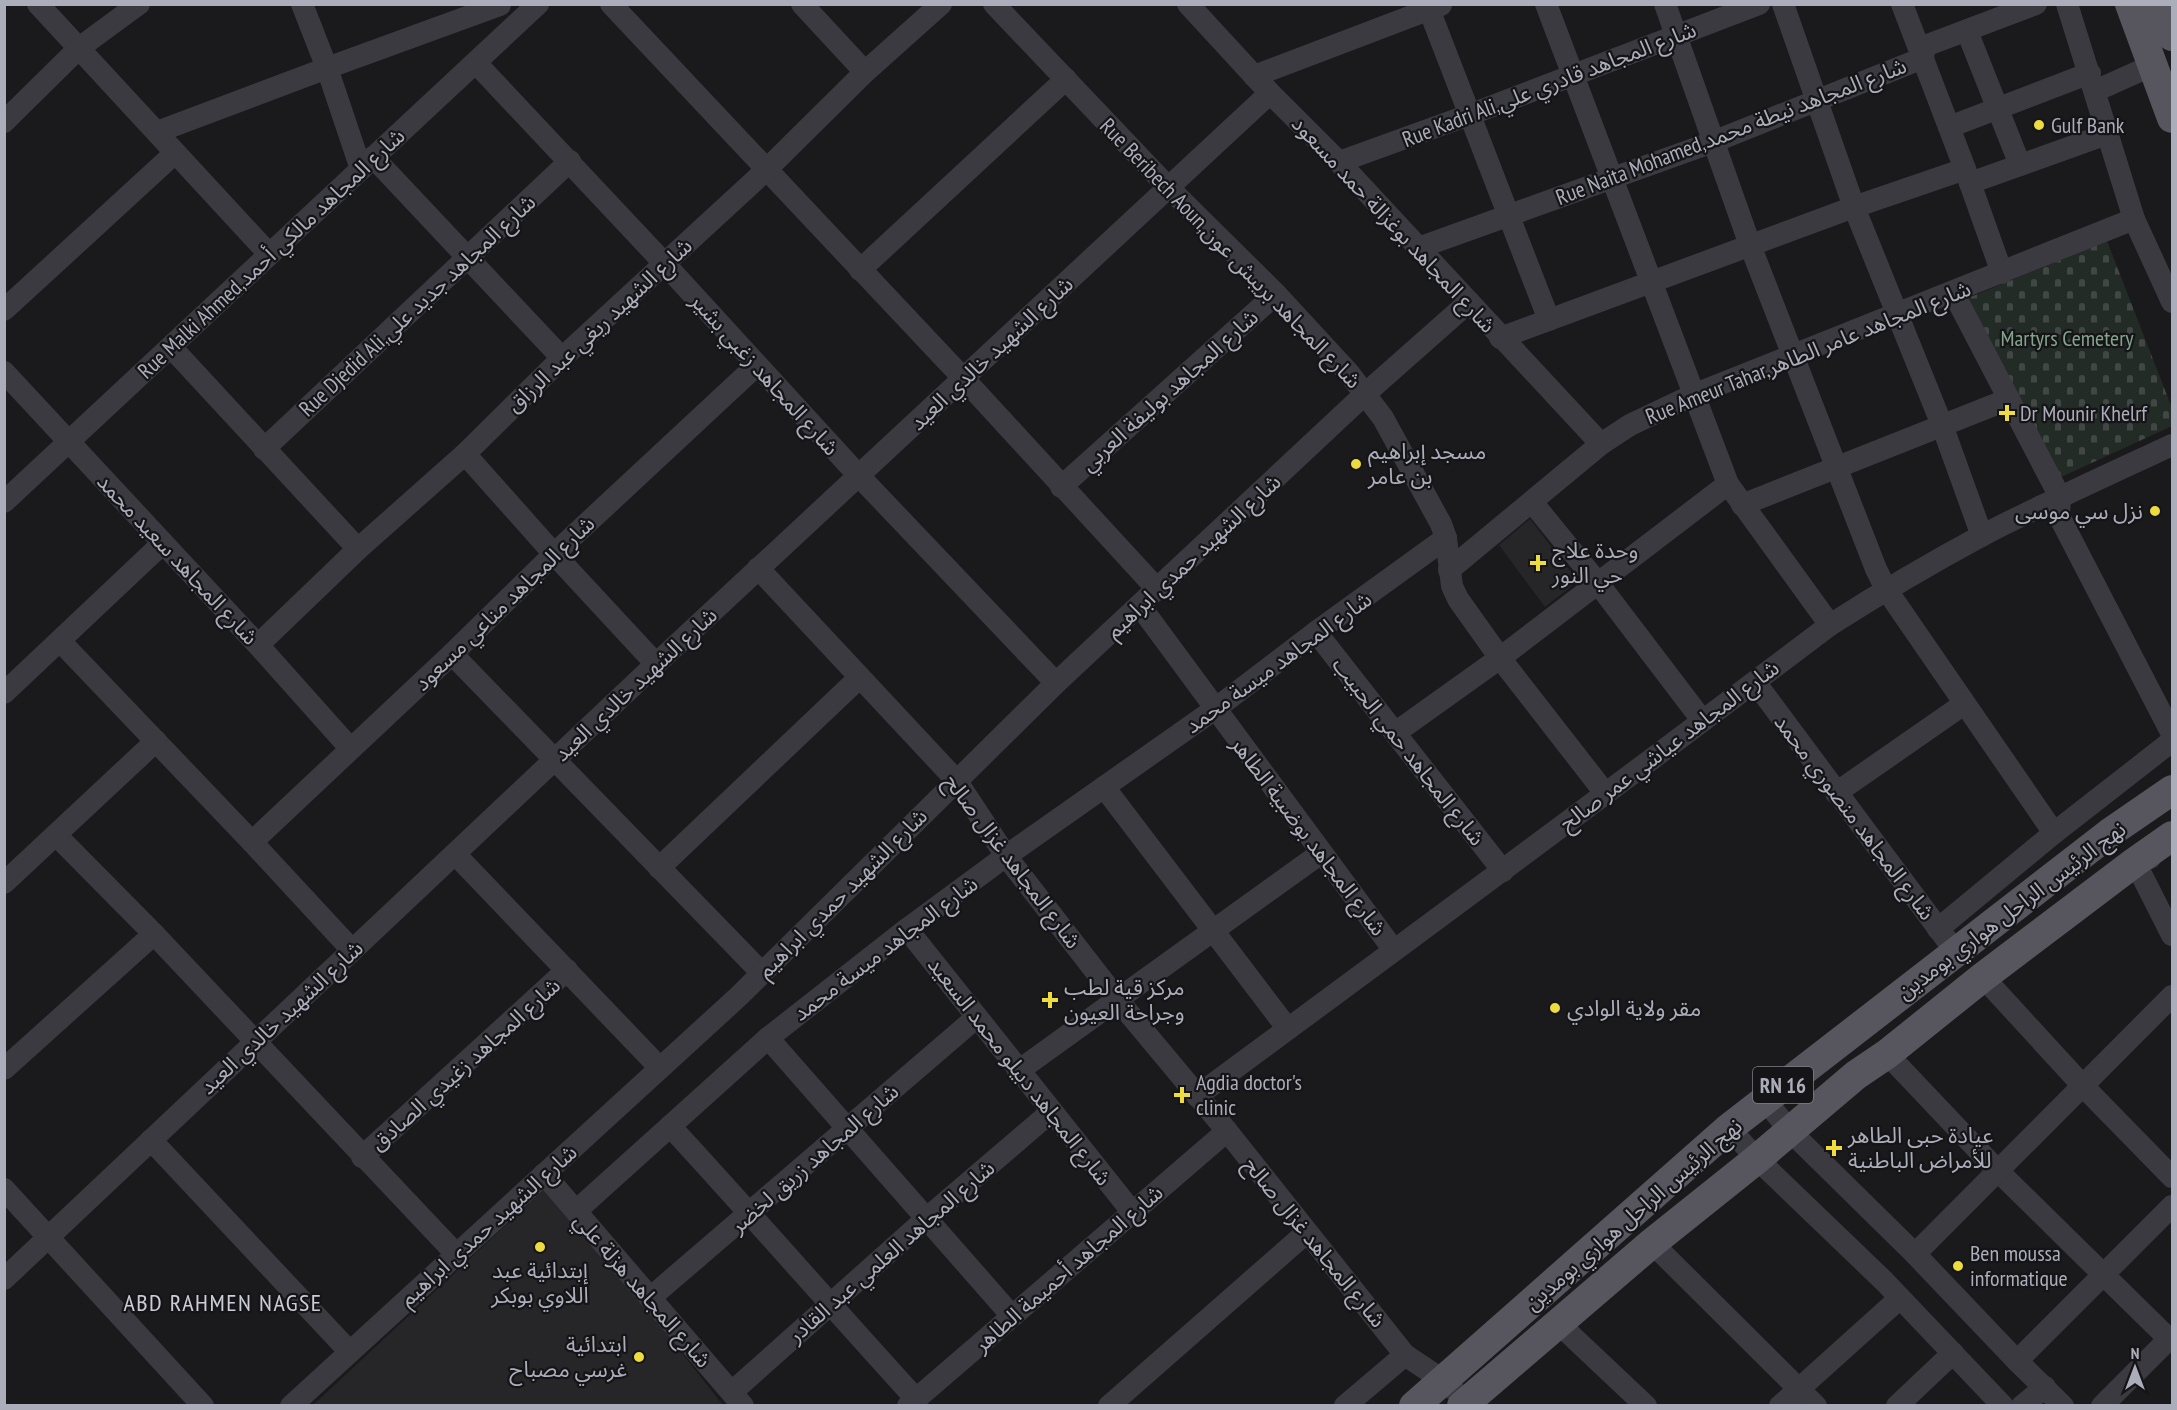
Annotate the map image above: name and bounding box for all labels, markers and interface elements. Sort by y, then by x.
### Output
street label: Rue Kadri Ali,شارع المجاهد قادري علي [1398,15,1701,156]
street label: Rue Naita Mohamed,شارع المجاهد نيطة محمد [1552,51,1911,214]
street label: شارع المجاهد بوغزالة حمد مسعود [1284,109,1502,341]
place label: Gulf Bank [2051,111,2125,139]
street label: Rue Beribech Aoun,شارع المجاهد بريبش عون [1092,112,1368,396]
marker: Gulf Bank [2032,118,2046,132]
street label: Rue Malki Ahmed,شارع المجاهد مالكي أحمد [132,122,413,387]
street label: Rue Djedid Ali,شارع المجاهد جديد علي [293,188,543,424]
street label: شارع الشهيد ريغي عبد الرزاق [500,232,700,421]
street label: شارع الشهيد خالدي العيد [903,270,1081,438]
street label: Rue Ameur Tahar,شارع المجاهد عامر الطاهر [1641,274,1976,433]
street label: شارع المجاهد زغبي بشير [682,286,845,463]
street label: شارع المجاهد بوليفة العربي [1074,303,1266,480]
park label: Martyrs Cemetery [2001,324,2134,352]
place label: Dr Mounir Khelrf [2020,399,2148,427]
marker: Dr Mounir Khelrf [1998,404,2016,422]
place label: مسجد إبراهيم بن عامر [1367,437,1486,490]
marker: مسجد إبراهيم بن عامر [1349,457,1363,471]
street label: شارع المجاهد سعيد محمد [89,468,265,652]
street label: شارع الشهيد حمدي ابراهيم [1100,468,1289,647]
place label: نزل سي موسى [2015,497,2143,528]
marker: نزل سي موسى [2148,504,2162,518]
street label: شارع المجاهد مناعي مسعود [408,509,602,699]
place label: وحدة علاج حي النور [1551,536,1638,592]
marker: وحدة علاج حي النور [1529,554,1547,572]
street label: شارع المجاهد ميسة محمد [1179,585,1379,742]
street label: شارع الشهيد خالدي العيد [547,601,725,769]
street label: شارع المجاهد حمي الحبيب [1324,651,1491,853]
street label: شارع المجاهد عياشي عمر صالح [1554,653,1786,839]
street label: شارع المجاهد منصوري محمد [1766,709,1942,927]
street label: شارع المجاهد بوضبية الطاهر [1222,730,1393,943]
street label: شارع المجاهد غزال صالح [936,768,1088,956]
street label: شارع الشهيد حمدي ابراهيم [751,802,935,986]
street label: نهج الرئيس الراحل هواري بومدين [1891,815,2133,1008]
street label: شارع المجاهد ميسة محمد [787,869,985,1029]
street label: شارع الشهيد خالدي العيد [193,934,371,1102]
street label: شارع المجاهد دبيلو محمد السعيد [920,951,1118,1193]
street label: شارع المجاهد زغيدي الصادق [364,971,568,1159]
place label: مركز قية لطب وجراحة العيون [1064,973,1185,1026]
marker: مركز قية لطب وجراحة العيون [1041,991,1059,1009]
place label: مقر ولاية الوادي [1567,994,1701,1025]
marker: مقر ولاية الوادي [1548,1001,1562,1015]
road number: RN 16 [1753,1067,1813,1103]
place label: Agdia doctor's clinic [1196,1068,1302,1121]
street label: شارع المجاهد زريق لخضر [723,1077,906,1242]
marker: Agdia doctor's clinic [1173,1086,1191,1104]
street label: نهج الرئيس الراحل هواري بومدين [1518,1112,1750,1319]
place label: عيادة حبى الطاهر للأمراض الباطنية [1847,1121,1993,1174]
street label: شارع الشهيد حمدي ابراهيم [393,1138,585,1314]
marker: عيادة حبى الطاهر للأمراض الباطنية [1825,1139,1843,1157]
street label: شارع المجاهد غزال صالح [1235,1151,1392,1335]
street label: شارع المجاهد العلمي عبد القادر [781,1154,1002,1351]
street label: شارع المجاهد أحميمة الطاهر [967,1178,1171,1361]
street label: شارع المجاهد هزلة علي [566,1207,718,1375]
place label: Ben moussa informatique [1970,1239,2068,1292]
marker: إبتدائية عبد اللاوي بوبكر [533,1240,547,1254]
place label: إبتدائية عبد اللاوي بوبكر [490,1256,589,1312]
marker: Ben moussa informatique [1951,1259,1965,1273]
district label: ABD RAHMEN NAGSE [123,1287,323,1318]
place label: ابتدائية غرسي مصباح [509,1330,627,1386]
north arrow [2105,1338,2165,1398]
text: N [2131,1343,2139,1363]
marker: ابتدائية غرسي مصباح [632,1350,646,1364]

